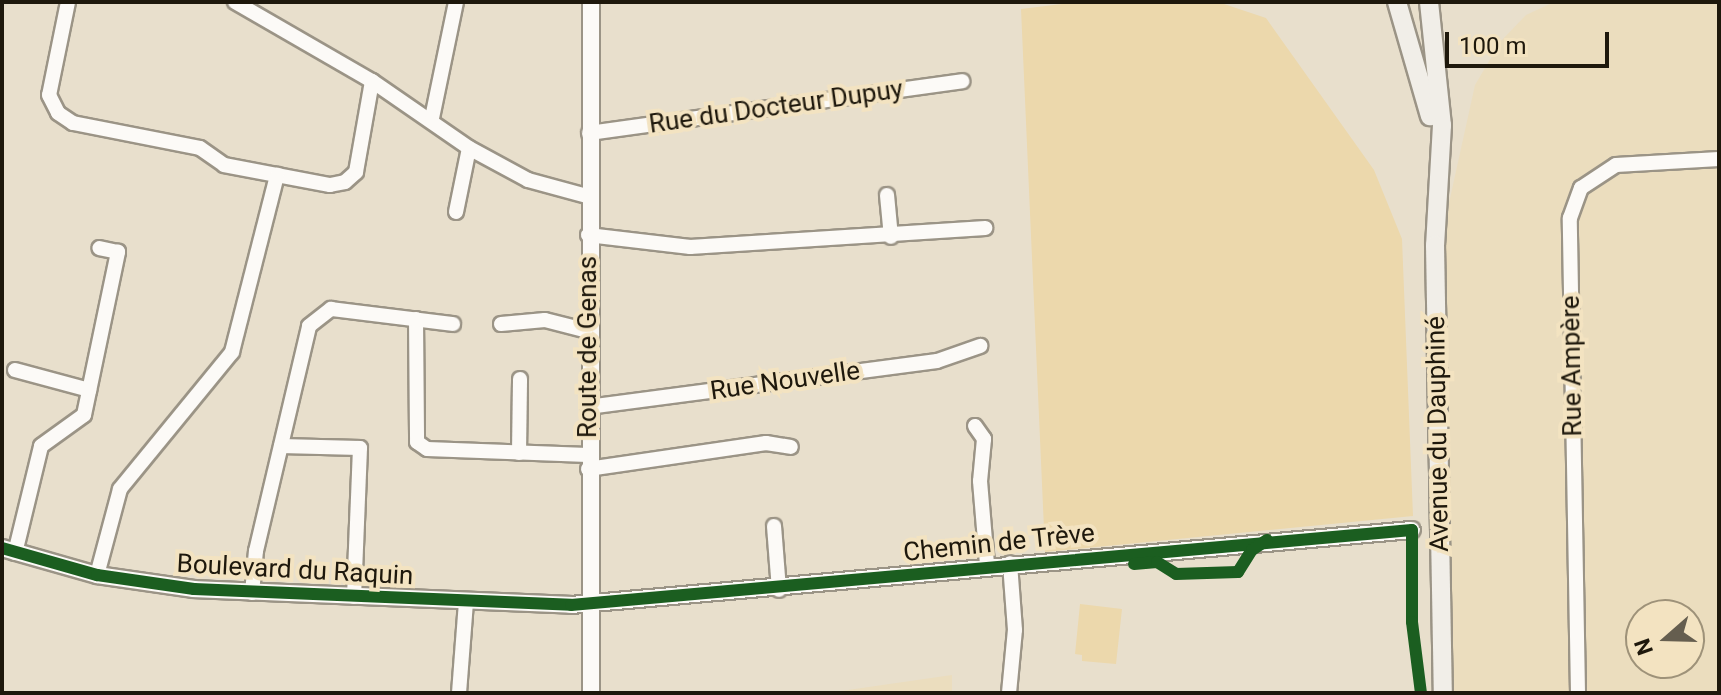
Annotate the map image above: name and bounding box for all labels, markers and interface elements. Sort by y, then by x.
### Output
scale bar [1449,16,1613,66]
text: 100 m [1459,32,1526,60]
street label: Rue du Docteur Dupuy [647,74,905,140]
street label: Route de Genas [572,256,604,438]
street label: Rue Ampère [1555,295,1589,437]
street label: Avenue du Dauphiné [1420,316,1456,552]
street label: Rue Nouvelle [708,355,862,407]
street label: Chemin de Trève [901,517,1097,569]
street label: Boulevard du Raquin [176,548,414,592]
north arrow [1625,599,1705,679]
text: N [1629,635,1658,658]

